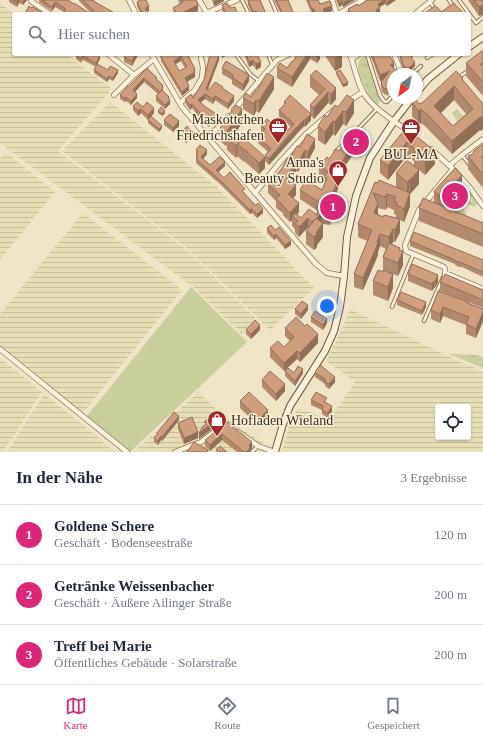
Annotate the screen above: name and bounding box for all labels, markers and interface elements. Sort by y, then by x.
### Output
search box [12,12,471,56]
icon: search [26,23,48,45]
text: Hier suchen [58,26,130,42]
north arrow [387,68,423,104]
place label: Maskottchen Friedrichshafen [176,112,264,143]
office icon: Maskottchen Friedrichshafen [267,116,289,144]
office icon: BUL-MA [400,117,422,145]
pin: 2 [343,127,369,157]
place label: BUL-MA [383,147,439,162]
place label: Anna's Beauty Studio [244,155,324,186]
shop icon: Anna's Beauty Studio [327,159,349,187]
pin: 3 [442,181,468,211]
pin: 1 [320,192,346,222]
your location [317,296,337,316]
map controls [435,404,471,440]
button: locate [435,404,471,440]
shop icon: Hofladen Wieland [206,409,228,437]
place label: Hofladen Wieland [231,413,333,428]
text: In der Nähe [16,468,103,487]
text: 3 Ergebnisse [400,470,467,485]
text: Goldene Schere [54,518,154,534]
text: 1 [26,527,32,542]
text: 120 m [434,527,467,542]
text: Geschäft · Bodenseestraße [54,535,193,550]
text: Getränke Weissenbacher [54,578,214,594]
text: 2 [26,587,32,602]
text: 200 m [434,587,467,602]
text: Geschäft · Äußere Ailinger Straße [54,595,232,610]
text: Treff bei Marie [54,638,152,654]
text: 3 [26,647,32,662]
text: 200 m [434,647,467,662]
text: Öffentliches Gebäude · Solarstraße [54,655,237,670]
tab: Karte [63,695,88,731]
tab: Route [214,695,241,731]
tab: Gespeichert [367,695,420,731]

